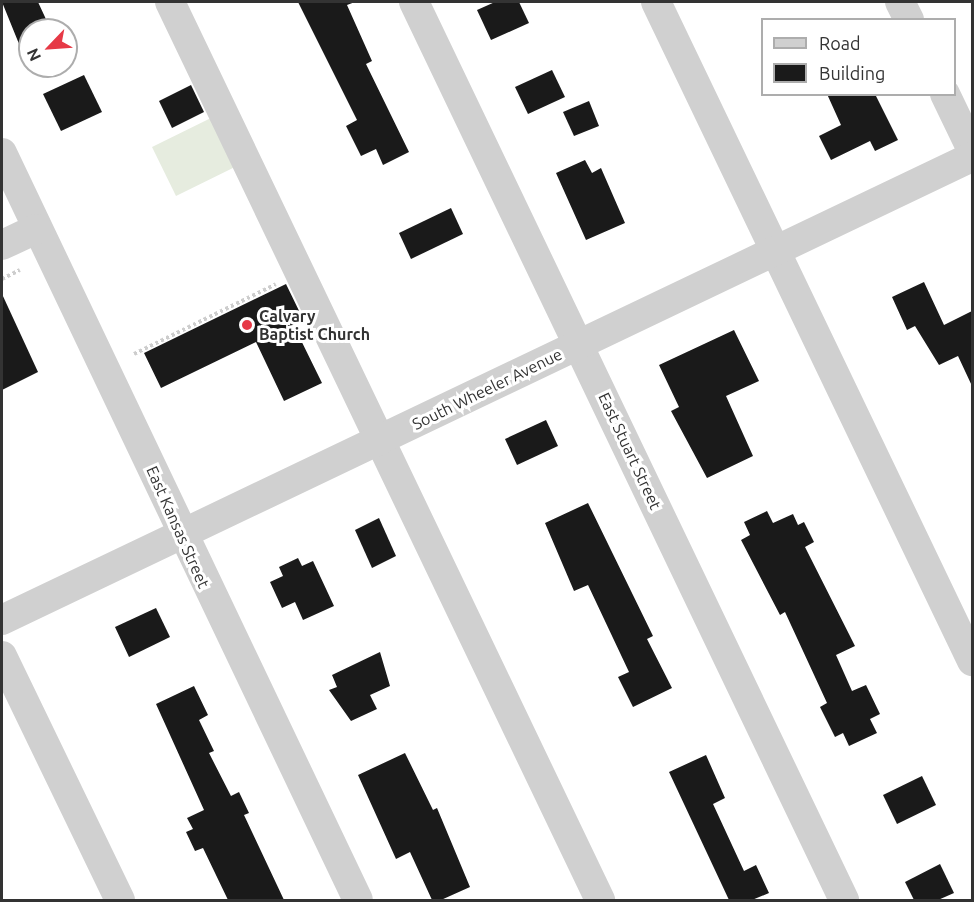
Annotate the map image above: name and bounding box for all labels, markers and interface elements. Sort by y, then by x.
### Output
north arrow [18,18,78,78]
legend [761,18,956,96]
text: Road [819,33,861,53]
text: N [23,46,44,64]
text: Building [819,63,885,83]
place label: Calvary Baptist Church [259,306,370,344]
marker: Calvary Baptist Church [240,318,254,332]
street label: South Wheeler Avenue [409,344,565,434]
street label: East Stuart Street [595,389,665,513]
street label: East Kansas Street [142,463,214,591]

